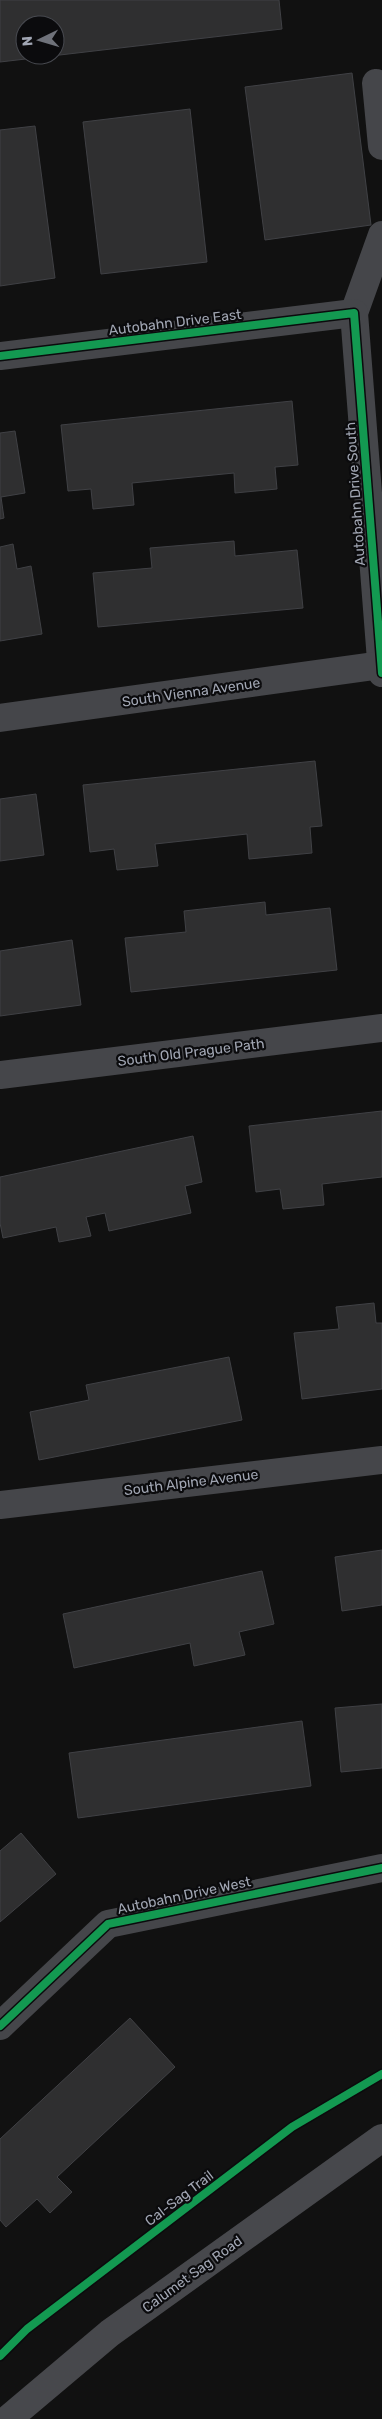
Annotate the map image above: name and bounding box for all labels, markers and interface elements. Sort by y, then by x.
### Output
north arrow [15,15,65,65]
text: N [19,35,36,47]
street label: Autobahn Drive East [108,306,243,339]
street label: Autobahn Drive South [342,422,369,566]
street label: South Vienna Avenue [121,674,261,711]
street label: South Old Prague Path [117,1035,265,1070]
street label: South Alpine Avenue [123,1466,259,1499]
street label: Autobahn Drive West [116,1873,253,1918]
street label: Cal-Sag Trail [142,2167,217,2230]
street label: Calumet Sag Road [139,2232,246,2316]

